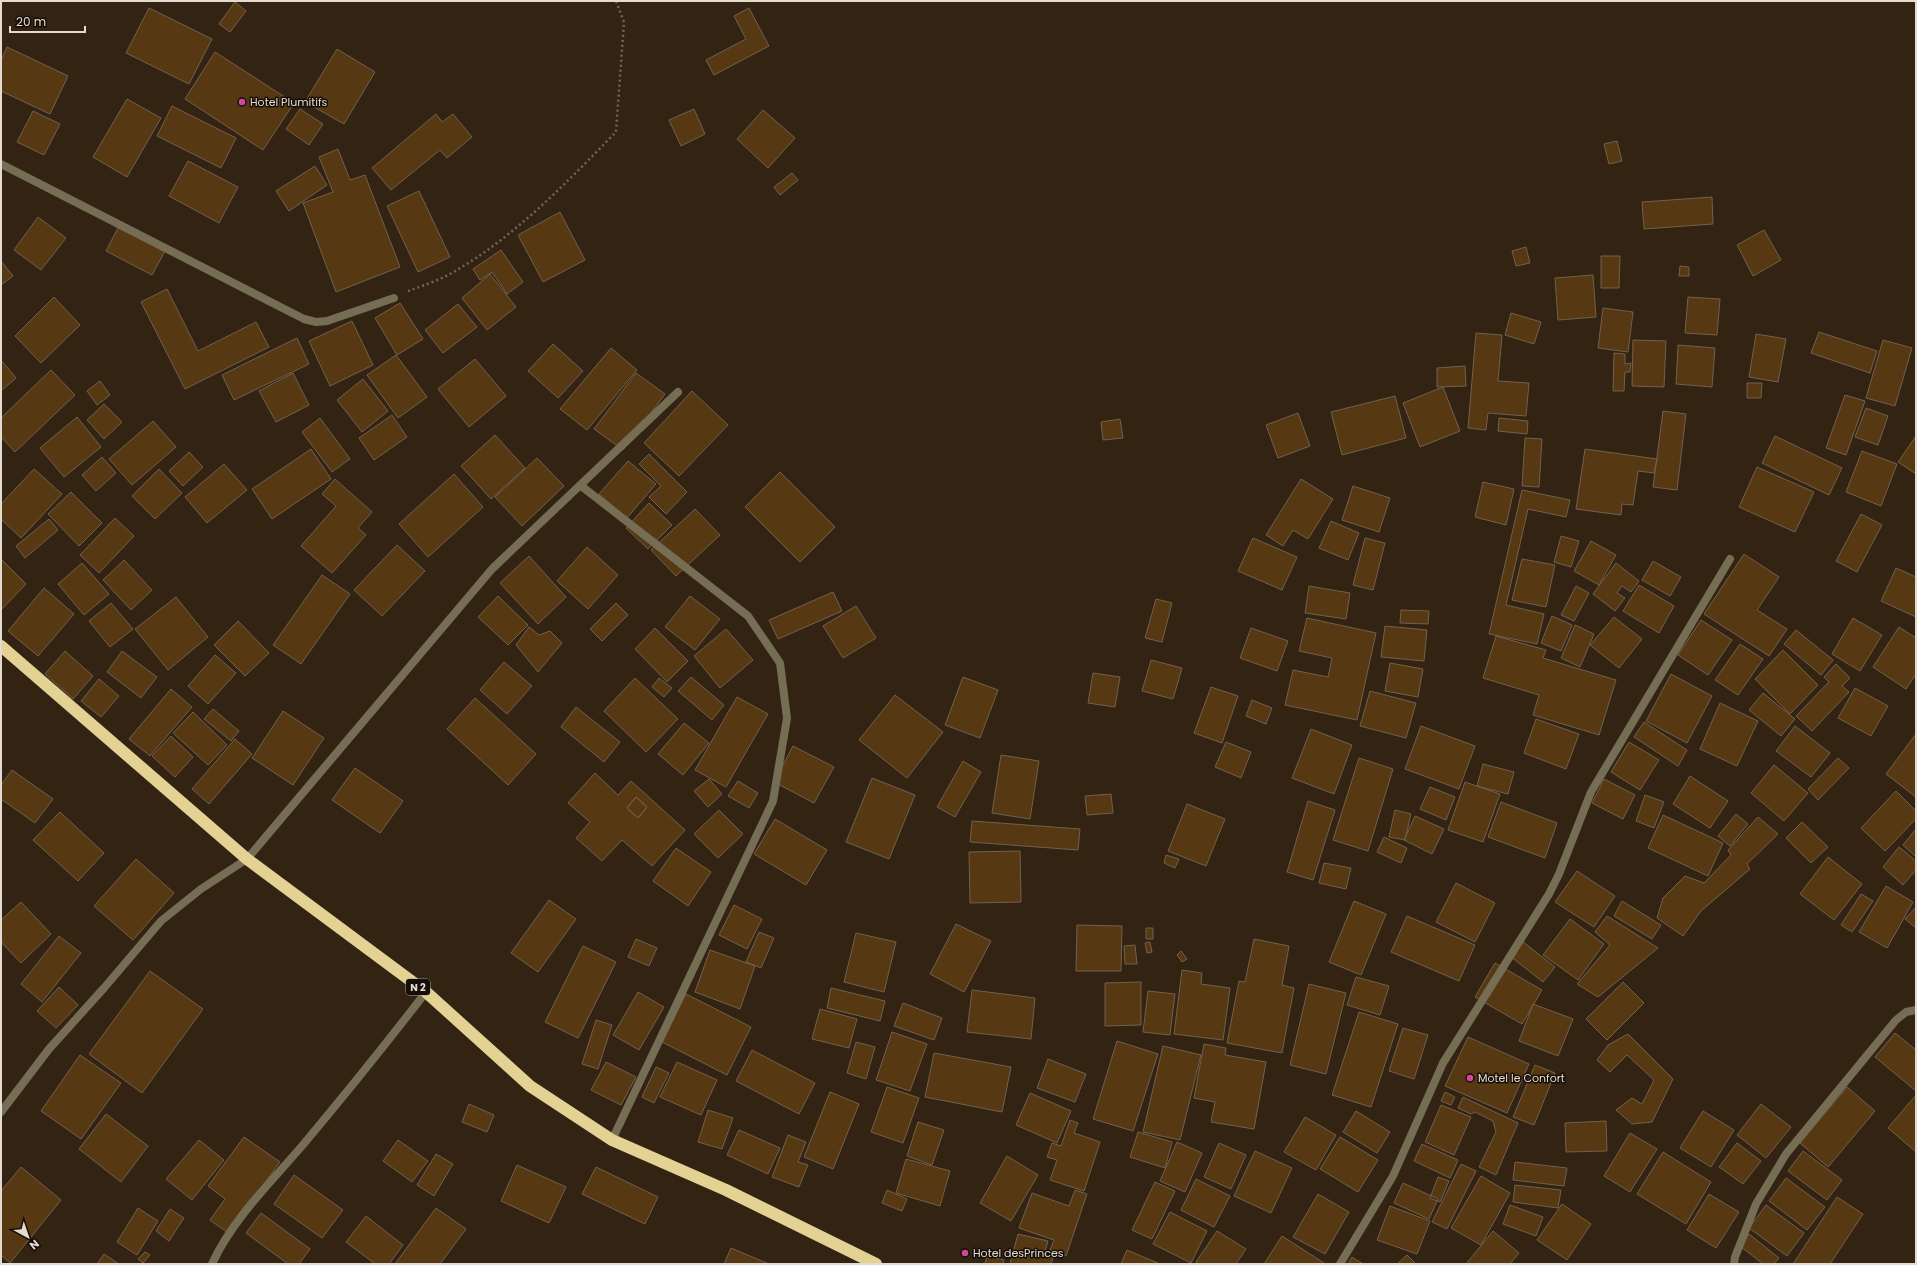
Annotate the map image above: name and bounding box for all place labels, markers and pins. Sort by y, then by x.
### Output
place label: Hotel Plumitifs [250,94,328,110]
marker: Hotel Plumitifs [237,97,247,107]
place label: Motel le Confort [1478,1070,1565,1086]
marker: Motel le Confort [1465,1073,1475,1083]
place label: Hotel desPrinces [973,1245,1064,1261]
marker: Hotel desPrinces [960,1248,970,1258]

